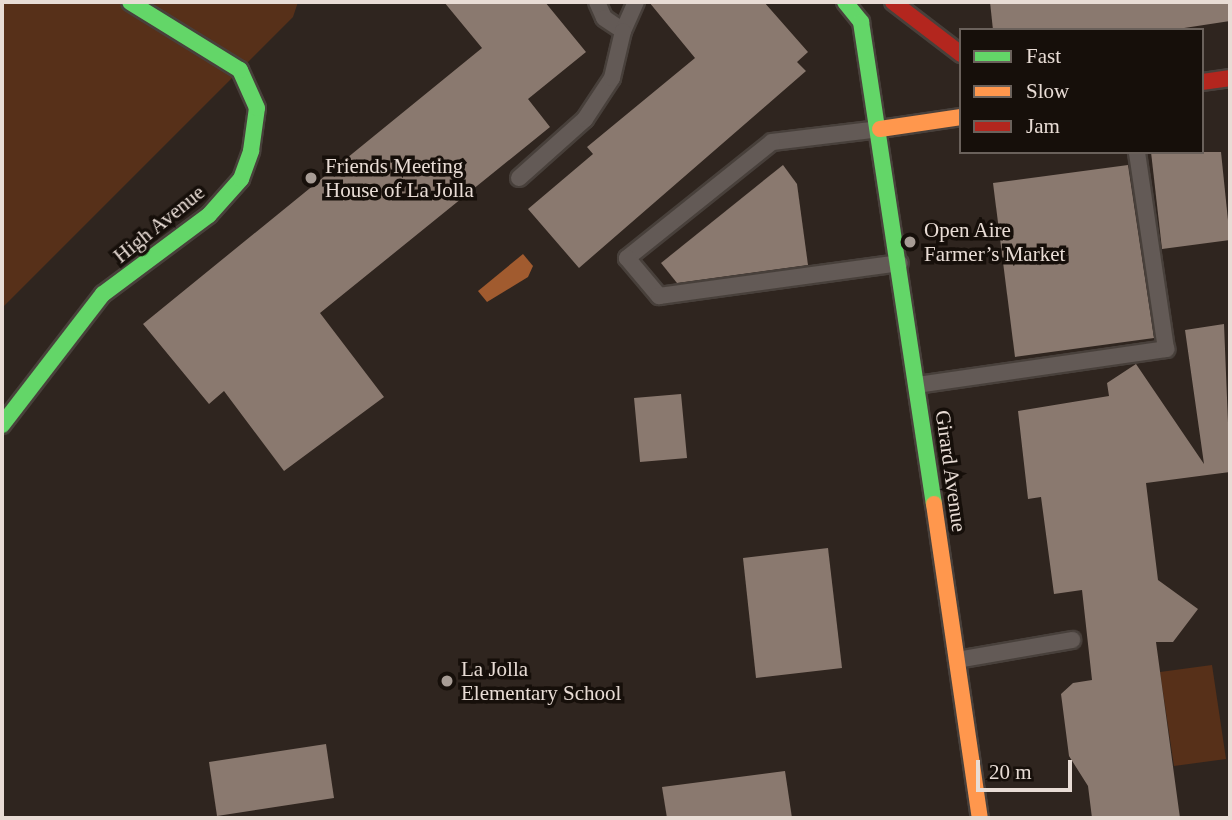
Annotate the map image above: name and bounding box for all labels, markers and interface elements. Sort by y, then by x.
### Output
legend [959,28,1204,154]
text: Fast [1026,44,1061,68]
text: Slow [1026,79,1069,103]
text: Jam [1026,114,1060,138]
place label: Friends Meeting House of La Jolla [325,153,474,203]
marker: Friends Meeting House of La Jolla [303,170,319,186]
street label: High Avenue [108,179,210,269]
place label: Open Aire Farmer’s Market [924,217,1065,267]
marker: Open Aire Farmer’s Market [902,234,918,250]
street label: Girard Avenue [930,408,972,534]
place label: La Jolla Elementary School [461,656,621,706]
marker: La Jolla Elementary School [439,673,455,689]
scale bar [980,746,1076,790]
text: 20 m [989,760,1032,784]

